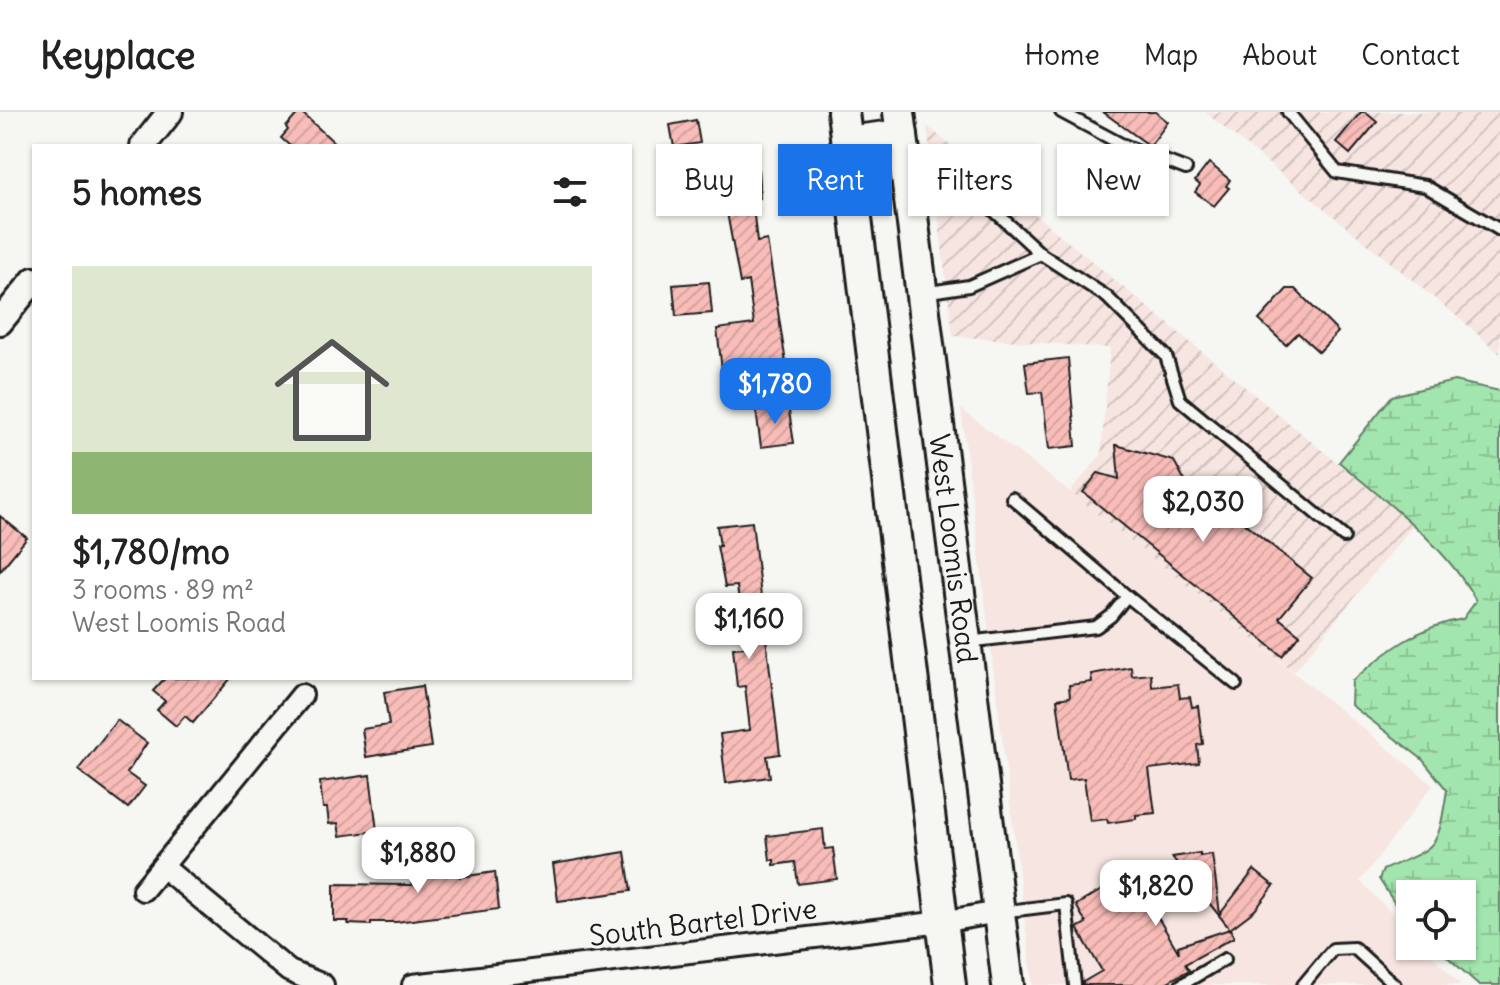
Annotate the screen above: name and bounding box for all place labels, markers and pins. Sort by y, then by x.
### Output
pin: $1,780 [710,358,840,426]
pin: $2,030 [1138,476,1268,544]
pin: $1,160 [684,593,814,661]
pin: $1,880 [353,827,483,895]
pin: $1,820 [1091,860,1221,928]

